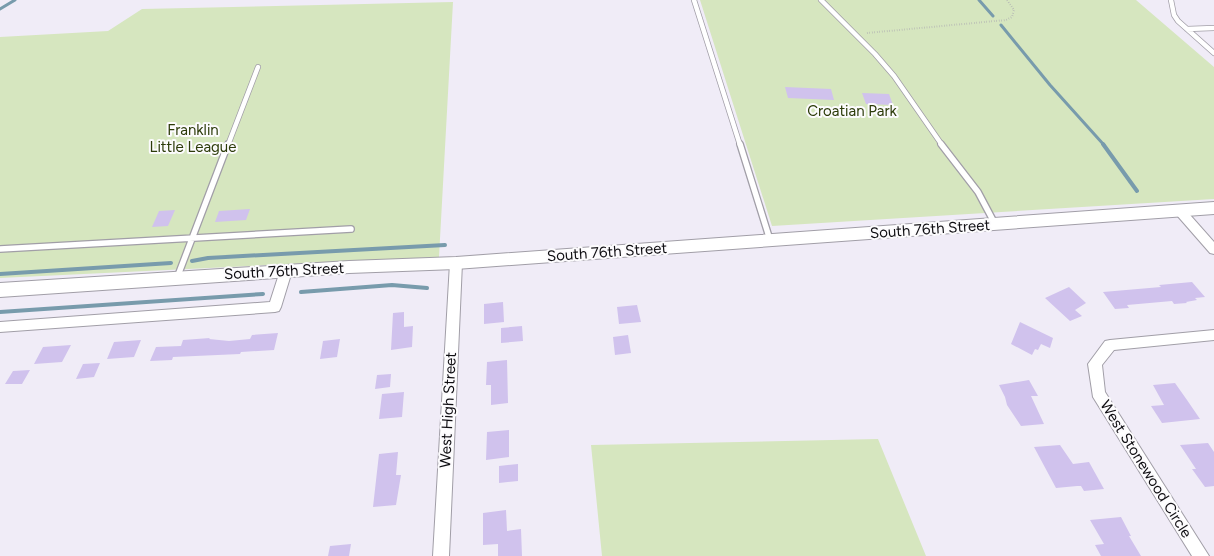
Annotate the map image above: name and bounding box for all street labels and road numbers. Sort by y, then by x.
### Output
street label: South 76th Street [869,216,991,242]
street label: South 76th Street [546,239,668,265]
street label: South 76th Street [223,259,345,283]
street label: West High Street [436,351,460,468]
street label: West Stonewood Circle [1096,397,1196,541]

